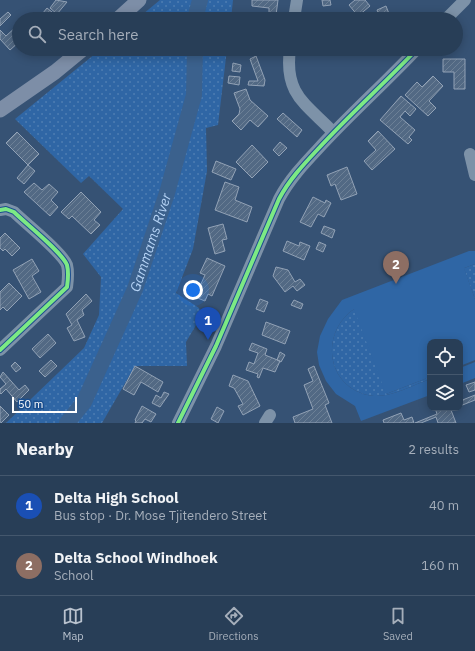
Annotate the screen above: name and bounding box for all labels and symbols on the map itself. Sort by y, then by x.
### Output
water label: Gammams River [126,190,176,294]
pin: 2 [383,251,409,284]
your location [183,280,203,300]
pin: 1 [195,307,221,340]
scale bar [12,395,77,414]

